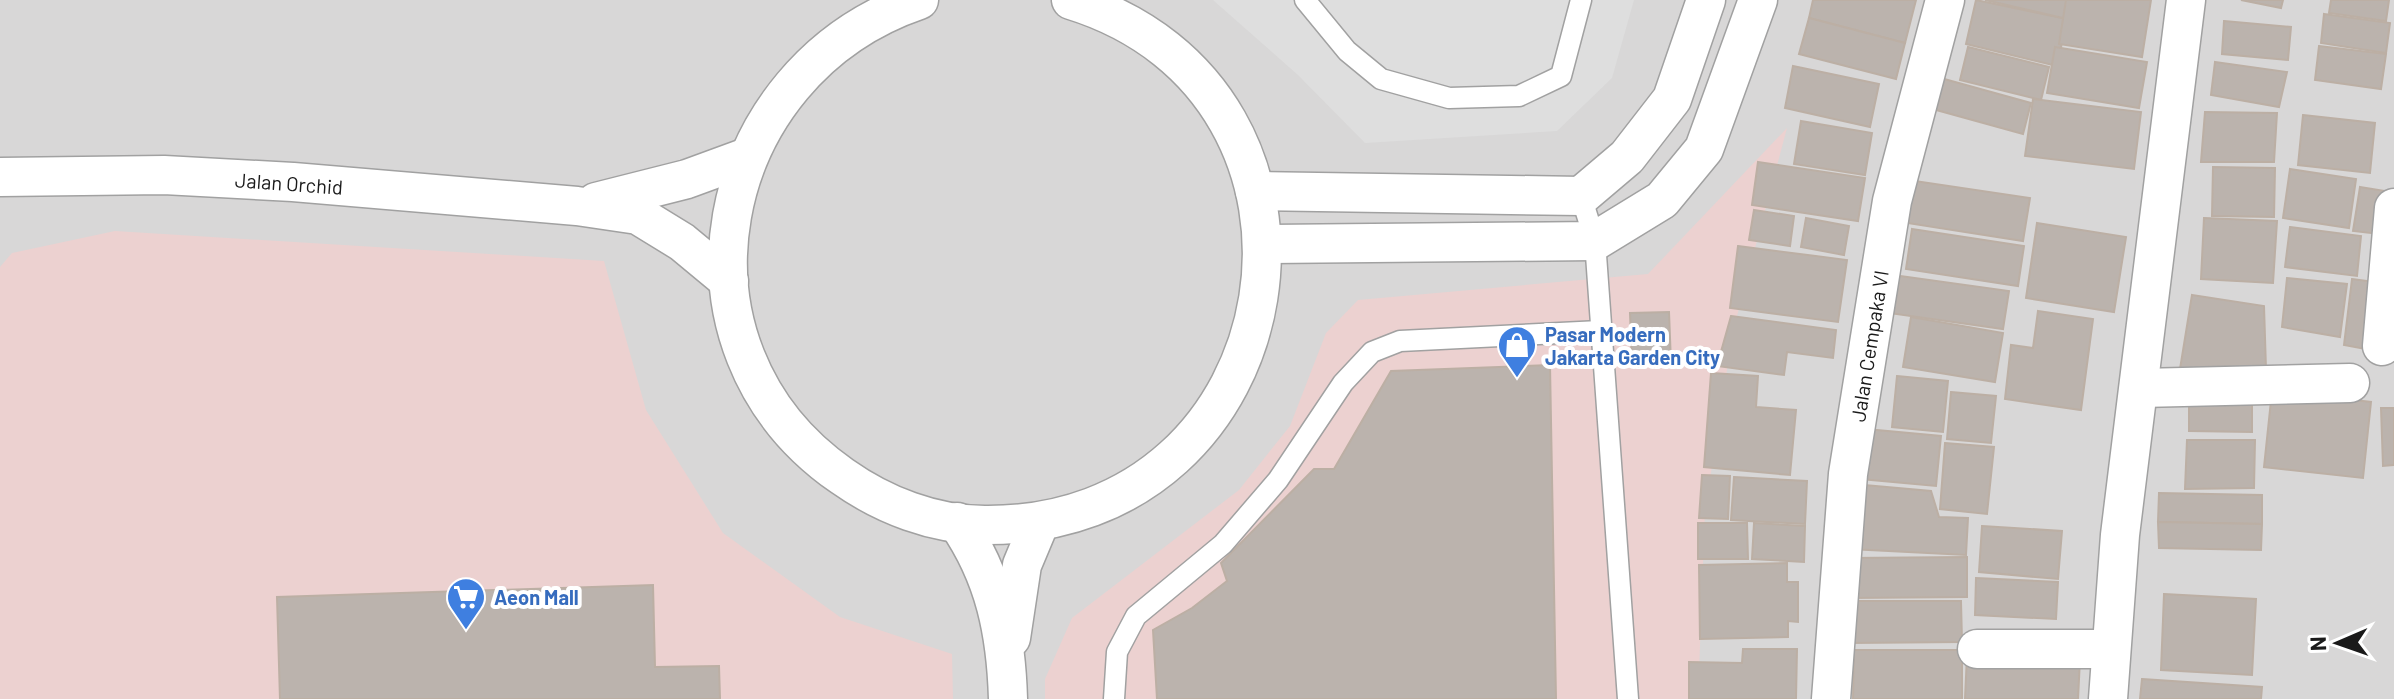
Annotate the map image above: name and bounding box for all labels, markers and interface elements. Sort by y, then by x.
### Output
street label: Jalan Orchid [234,167,344,199]
street label: Jalan Cempaka VI [1845,269,1893,423]
place label: Pasar Modern Jakarta Garden City [1545,322,1720,369]
shop icon: Pasar Modern Jakarta Garden City [1496,324,1538,379]
supermarket icon: Aeon Mall [445,576,487,631]
place label: Aeon Mall [494,585,579,609]
north arrow [2298,603,2378,683]
text: N [2304,636,2330,652]

